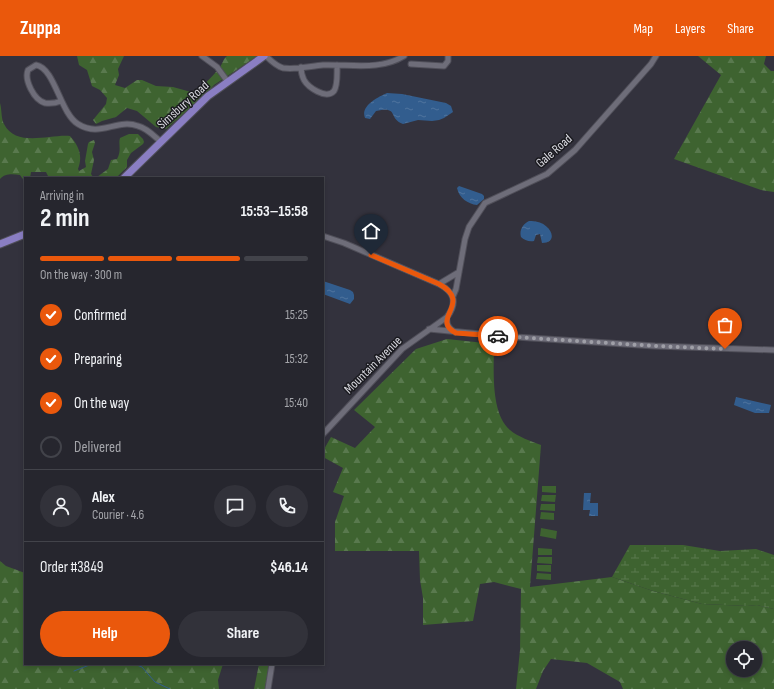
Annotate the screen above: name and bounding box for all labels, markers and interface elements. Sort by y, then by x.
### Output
text: Zuppa [20,17,61,40]
text: Map [633,20,653,37]
text: Layers [675,20,705,37]
text: Share [727,20,754,37]
street label: Simsbury Road [154,78,212,132]
street label: Gale Road [533,131,575,171]
text: Arriving in [40,188,84,204]
text: 15:53–15:58 [241,202,308,221]
text: 2 min [40,203,90,234]
pin [354,214,388,255]
icon: home [360,220,382,242]
text: On the way · 300 m [40,267,122,283]
icon: check [40,304,62,326]
text: Confirmed [74,306,127,325]
text: 15:25 [285,307,308,323]
pin [708,308,742,349]
icon: bag [714,314,736,336]
courier [478,316,518,356]
icon: car [487,325,509,347]
street label: Mountain Avenue [341,333,405,397]
icon: check [40,348,62,370]
text: Preparing [74,350,122,369]
text: 15:32 [285,351,308,367]
icon: check [40,392,62,414]
text: On the way [74,394,129,413]
text: 15:40 [285,395,308,411]
text: Delivered [74,438,121,457]
button: person [40,485,82,527]
button: chat [214,485,256,527]
button: phone [266,485,308,527]
text: Alex [92,488,115,507]
text: Courier · 4.6 [92,507,144,523]
text: Order #3849 [40,558,103,577]
text: $46.14 [270,558,308,577]
button: Help [40,611,170,657]
button: Share [178,611,308,657]
map controls [726,641,762,677]
button: locate [726,641,762,677]

